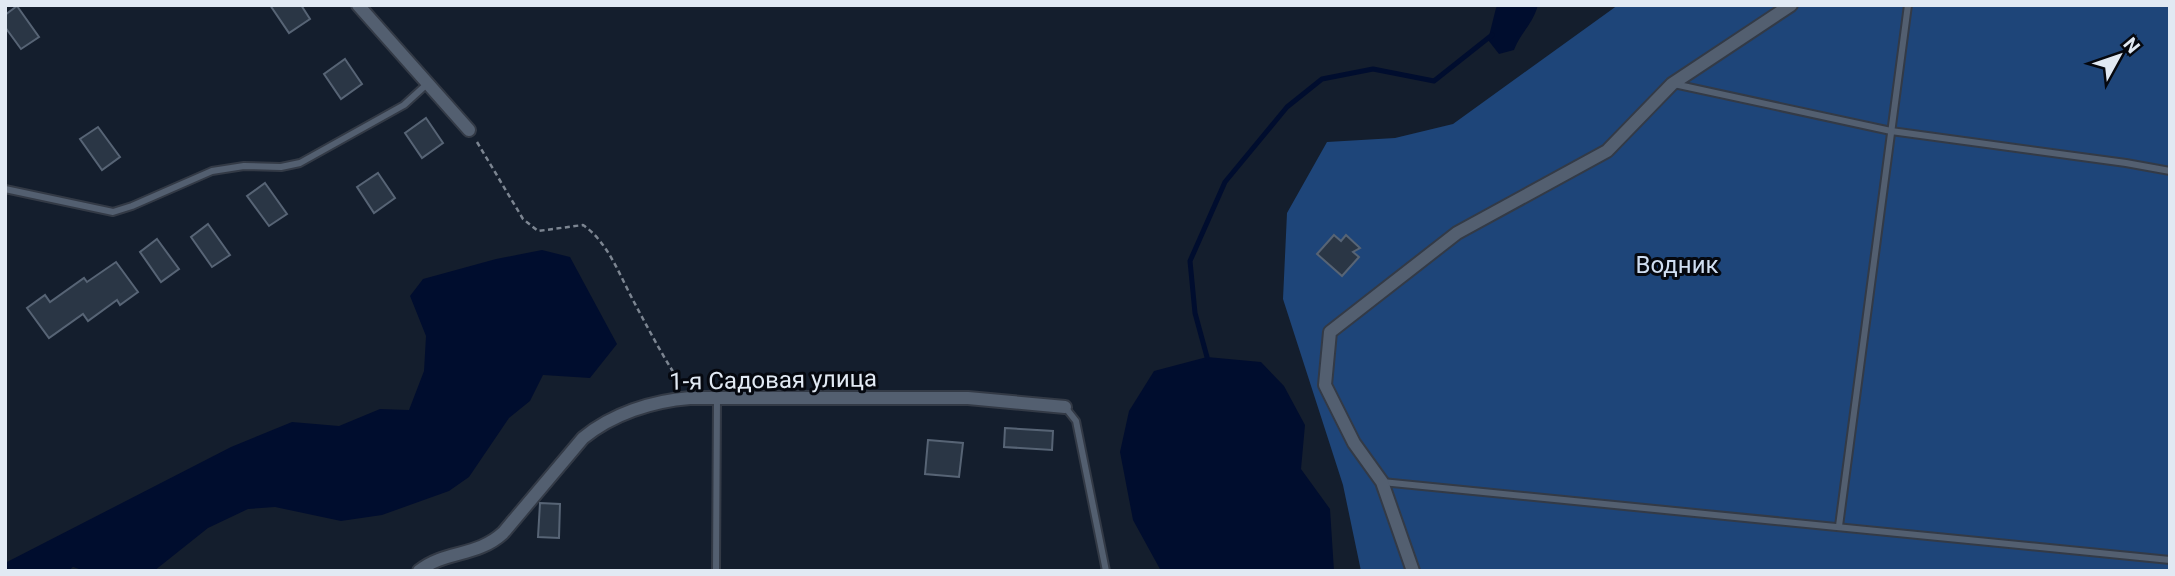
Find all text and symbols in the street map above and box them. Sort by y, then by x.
north arrow [2084,21,2154,91]
text: N [2119,33,2145,58]
park label: Водник [1636,251,1718,279]
street label: 1-я Садовая улица [669,364,877,396]

